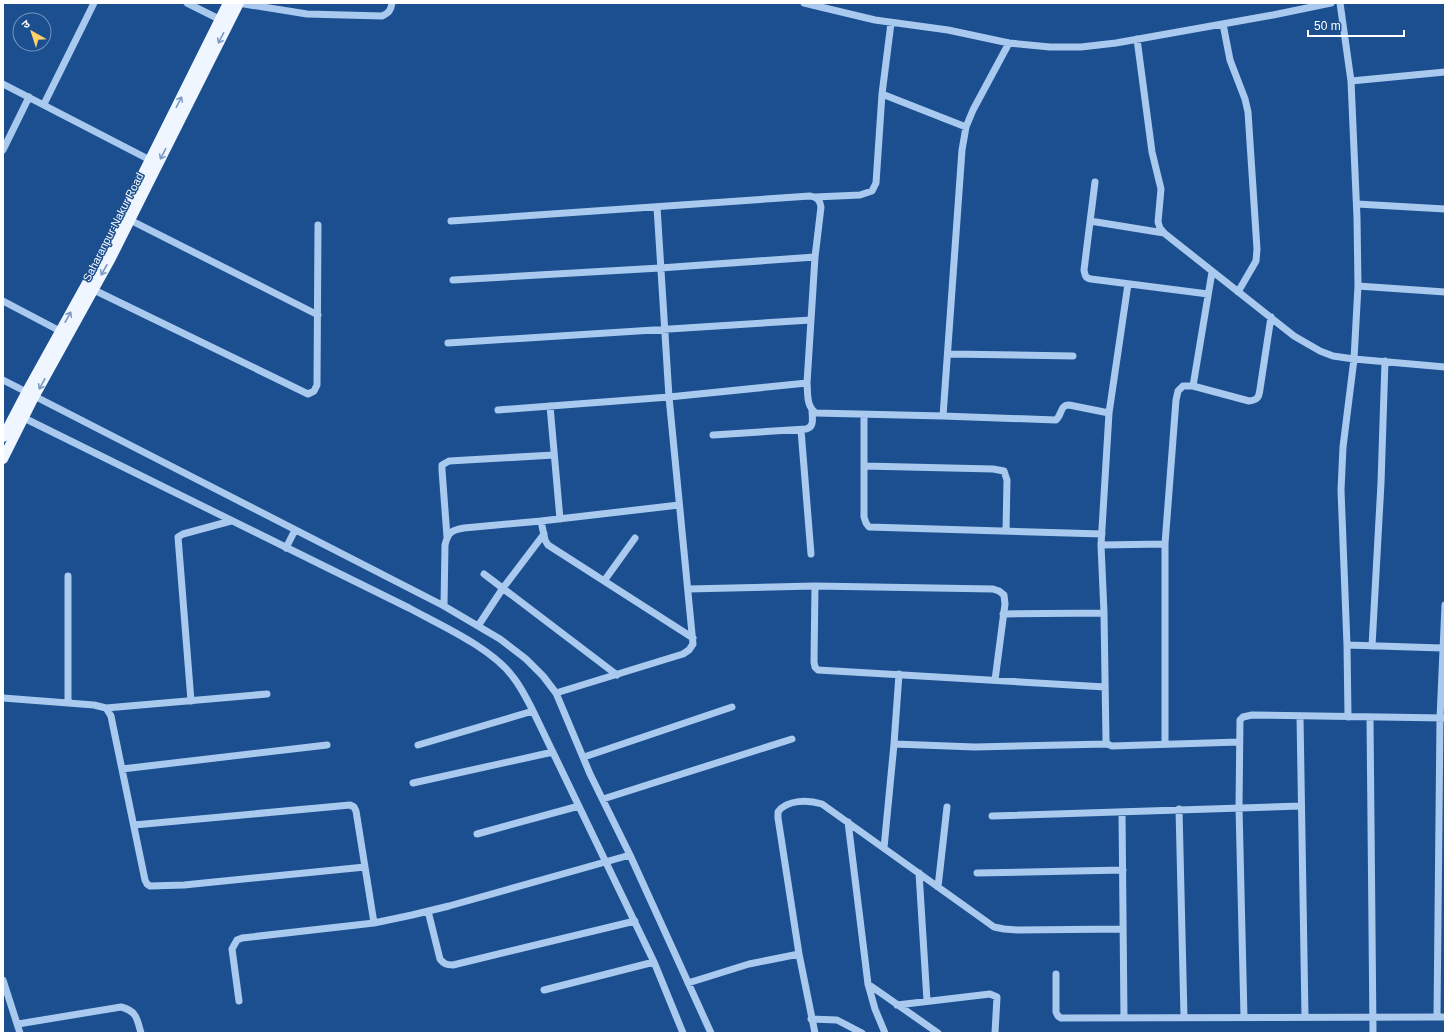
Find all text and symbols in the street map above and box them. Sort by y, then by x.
north arrow [12,12,52,52]
scale bar [1308,12,1404,38]
text: उ [19,17,32,31]
text: 50 m [1314,19,1341,33]
one-way arrow [217,32,225,44]
one-way arrow [176,96,183,108]
one-way arrow [159,148,166,160]
street label: Saharanpur-Nakur Road [80,171,146,283]
one-way arrow [100,264,108,276]
one-way arrow [64,311,72,323]
one-way arrow [37,378,45,390]

